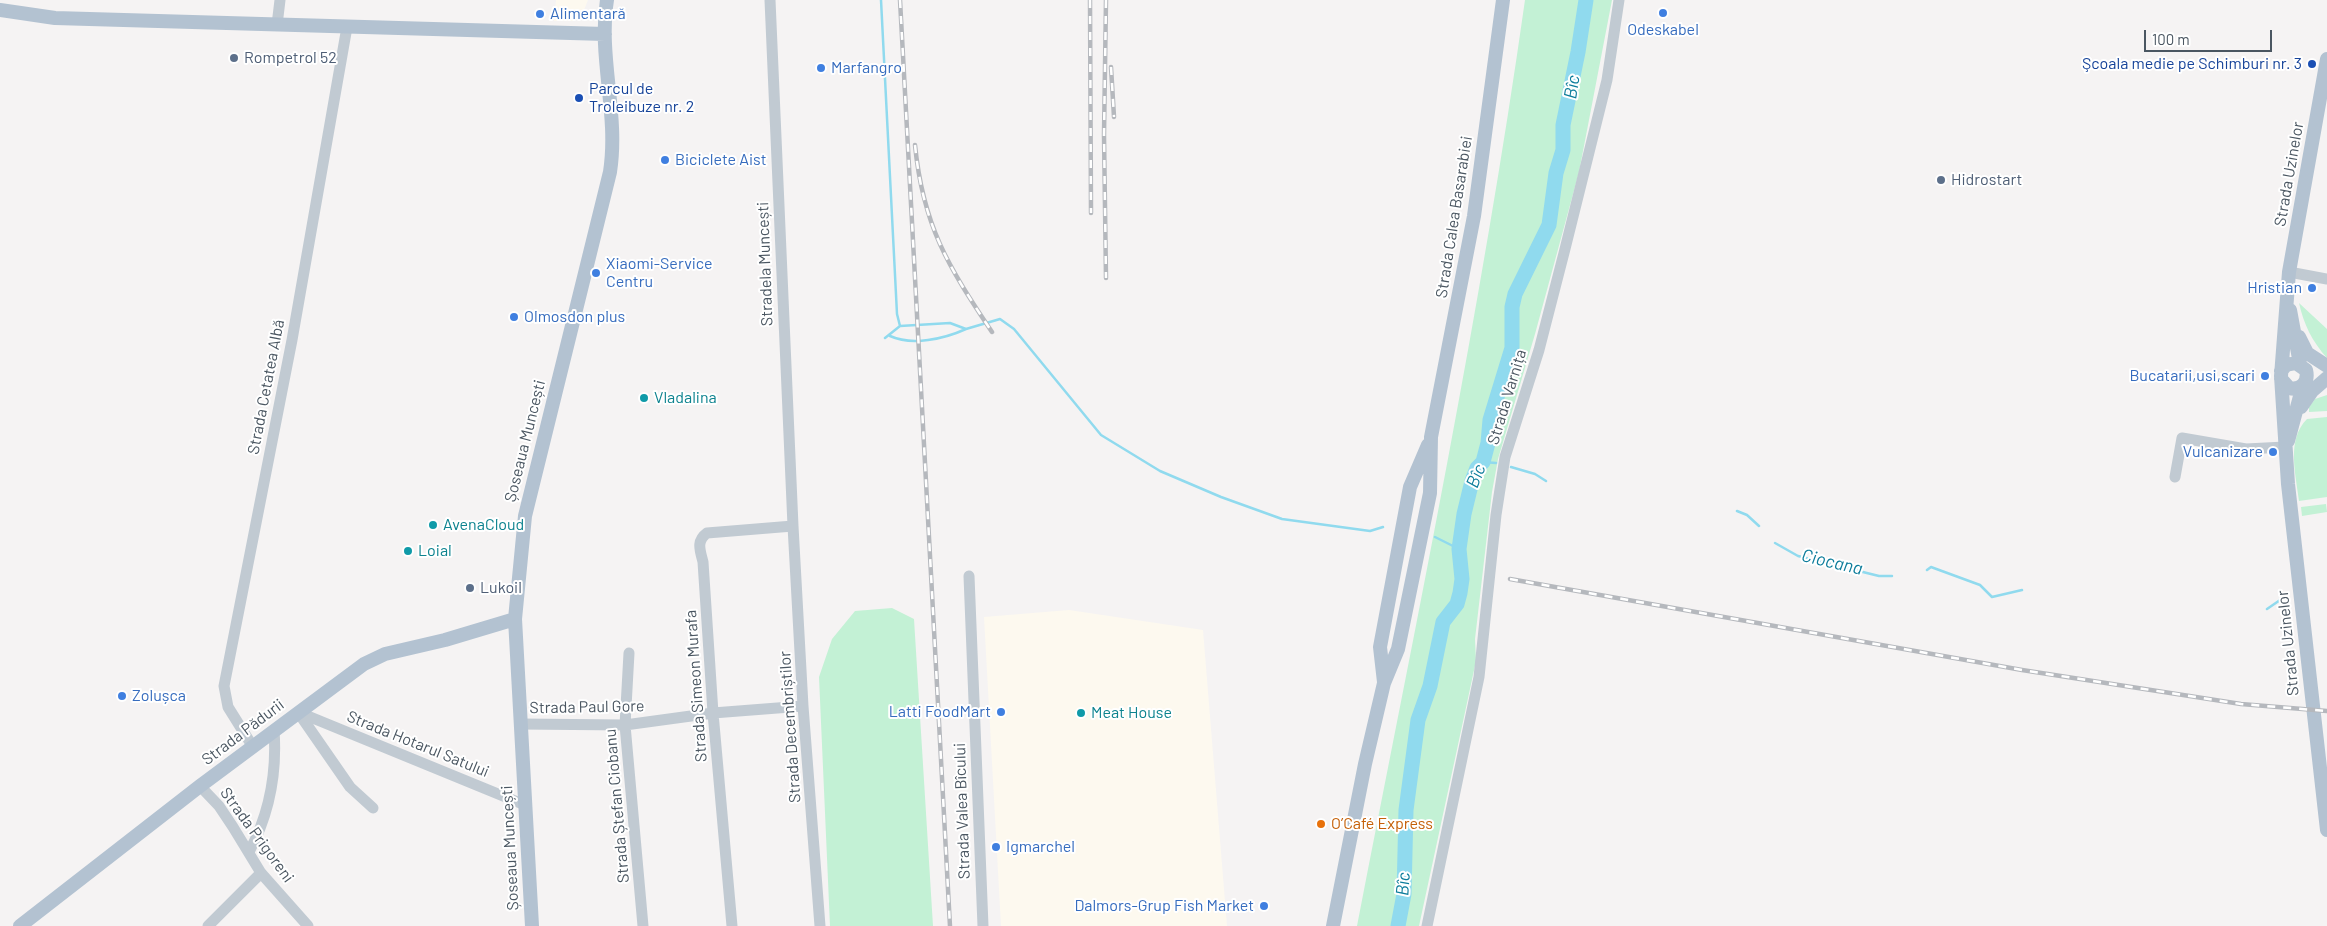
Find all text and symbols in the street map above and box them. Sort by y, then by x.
place label: Alimentară [550,4,626,24]
marker: Odeskabel [1657,7,1669,19]
marker: Alimentară [534,8,546,20]
place label: Odeskabel [1627,20,1699,40]
scale bar [2147,20,2274,52]
text: 100 m [2152,30,2190,48]
place label: Rompetrol 52 [244,48,337,68]
marker: Rompetrol 52 [228,52,240,64]
place label: Şcoala medie pe Schimburi nr. 3 [2082,54,2302,74]
place label: Marfangro [831,58,902,78]
marker: Şcoala medie pe Schimburi nr. 3 [2306,58,2318,70]
marker: Marfangro [815,62,827,74]
water label: Bîc [1559,74,1585,100]
place label: Parcul de Troleibuze nr. 2 [589,79,694,117]
marker: Parcul de Troleibuze nr. 2 [573,92,585,104]
street label: Strada Uzinelor [2270,120,2308,228]
street label: Strada Calea Basarabiei [1432,135,1476,299]
place label: Biciclete Aist [675,150,767,170]
marker: Biciclete Aist [659,154,671,166]
place label: Hidrostart [1951,170,2022,190]
marker: Hidrostart [1935,174,1947,186]
street label: Stradela Muncești [753,202,777,326]
place label: Xiaomi-Service Centru [606,254,713,292]
marker: Xiaomi-Service Centru [590,267,602,279]
place label: Hristian [2247,278,2302,298]
marker: Hristian [2306,282,2318,294]
place label: Olmosdon plus [524,307,625,327]
marker: Olmosdon plus [508,311,520,323]
street label: Strada Cetatea Albă [244,318,288,456]
street label: Strada Varnița [1483,347,1531,447]
place label: Bucatarii,usi,scari [2130,366,2255,386]
marker: Bucatarii,usi,scari [2259,370,2271,382]
street label: Șoseaua Muncești [501,378,549,504]
place label: Vladalina [654,388,717,408]
marker: Vladalina [638,392,650,404]
place label: Vulcanizare [2183,442,2263,462]
marker: Vulcanizare [2267,446,2279,458]
water label: Bîc [1462,461,1490,491]
place label: AvenaCloud [443,515,524,535]
marker: AvenaCloud [427,519,439,531]
place label: Loial [418,541,452,561]
water label: Ciocana [1799,544,1865,580]
marker: Loial [402,545,414,557]
place label: Lukoil [480,578,522,598]
marker: Lukoil [464,582,476,594]
street label: Strada Uzinelor [2273,589,2303,697]
street label: Strada Simeon Murafa [681,609,711,763]
street label: Strada Decembriștilor [775,650,805,804]
place label: Zolușca [132,686,186,706]
marker: Zolușca [116,690,128,702]
street label: Strada Pădurii [198,695,288,769]
street label: Strada Paul Gore [529,696,645,718]
place label: Latti FoodMart [889,702,991,722]
place label: Meat House [1091,703,1172,723]
marker: Latti FoodMart [995,706,1007,718]
street label: Strada Hotarul Satului [344,707,492,781]
marker: Meat House [1075,707,1087,719]
street label: Strada Ștefan Ciobanu [601,728,633,884]
street label: Strada Valea Bîcului [950,743,974,879]
street label: Strada Prigoreni [216,784,298,886]
street label: Șoseaua Muncești [497,785,523,911]
place label: O’Café Express [1331,814,1433,834]
marker: O’Café Express [1315,818,1327,830]
place label: Igmarchel [1006,837,1075,857]
marker: Igmarchel [990,841,1002,853]
water label: Bîc [1391,871,1415,897]
place label: Dalmors-Grup Fish Market [1074,896,1254,916]
marker: Dalmors-Grup Fish Market [1258,900,1270,912]

